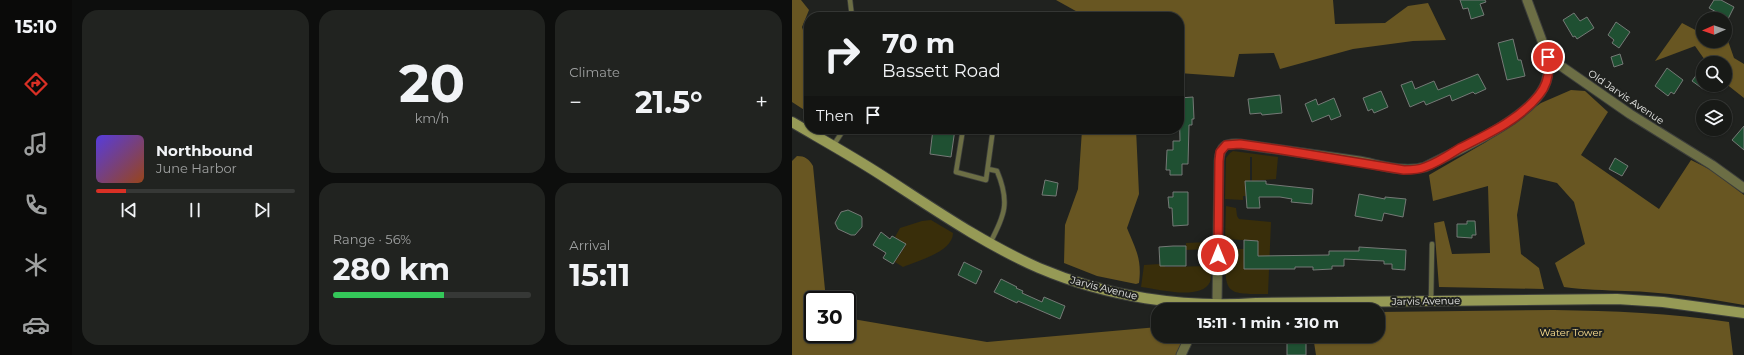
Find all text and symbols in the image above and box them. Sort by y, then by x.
north arrow [1696,12,1732,48]
map controls [1696,12,1732,136]
text: 15:10 [15,16,57,38]
text: 70 m [882,26,955,60]
icon: right [816,28,868,80]
pin [1531,40,1565,74]
icon: arrive [1537,46,1559,68]
text: 20 [399,52,465,115]
button: search [1696,56,1732,92]
text: Bassett Road [882,60,1001,82]
text: Climate [569,64,620,80]
street label: Old Jarvis Avenue [1586,67,1666,127]
icon: directions [22,70,50,98]
text: 21.5° [635,84,702,121]
text: − [569,89,582,116]
text: + [755,89,768,116]
button: layers [1696,100,1732,136]
icon: arrive [862,104,884,126]
text: Then [816,106,854,125]
text: km/h [415,110,449,126]
icon: music [22,130,50,158]
text: Northbound [156,141,253,160]
text: June Harbor [156,160,237,176]
icon: phone [22,191,50,219]
icon: previous [118,199,140,221]
icon: pause [184,199,206,221]
icon: next [251,199,273,221]
text: Range · 56% [333,231,411,247]
position arrow [1197,234,1239,276]
text: Arrival [569,237,610,253]
icon: climate [22,251,50,279]
text: 280 km [333,251,450,288]
text: 15:11 [569,257,630,294]
street label: Jarvis Avenue [1068,273,1139,303]
speed limit sign: 30 [804,291,856,343]
street label: Jarvis Avenue [1391,294,1460,308]
icon: car [22,311,50,339]
text: 15:11 · 1 min · 310 m [1197,313,1339,332]
park label: Water Tower [1539,326,1603,339]

